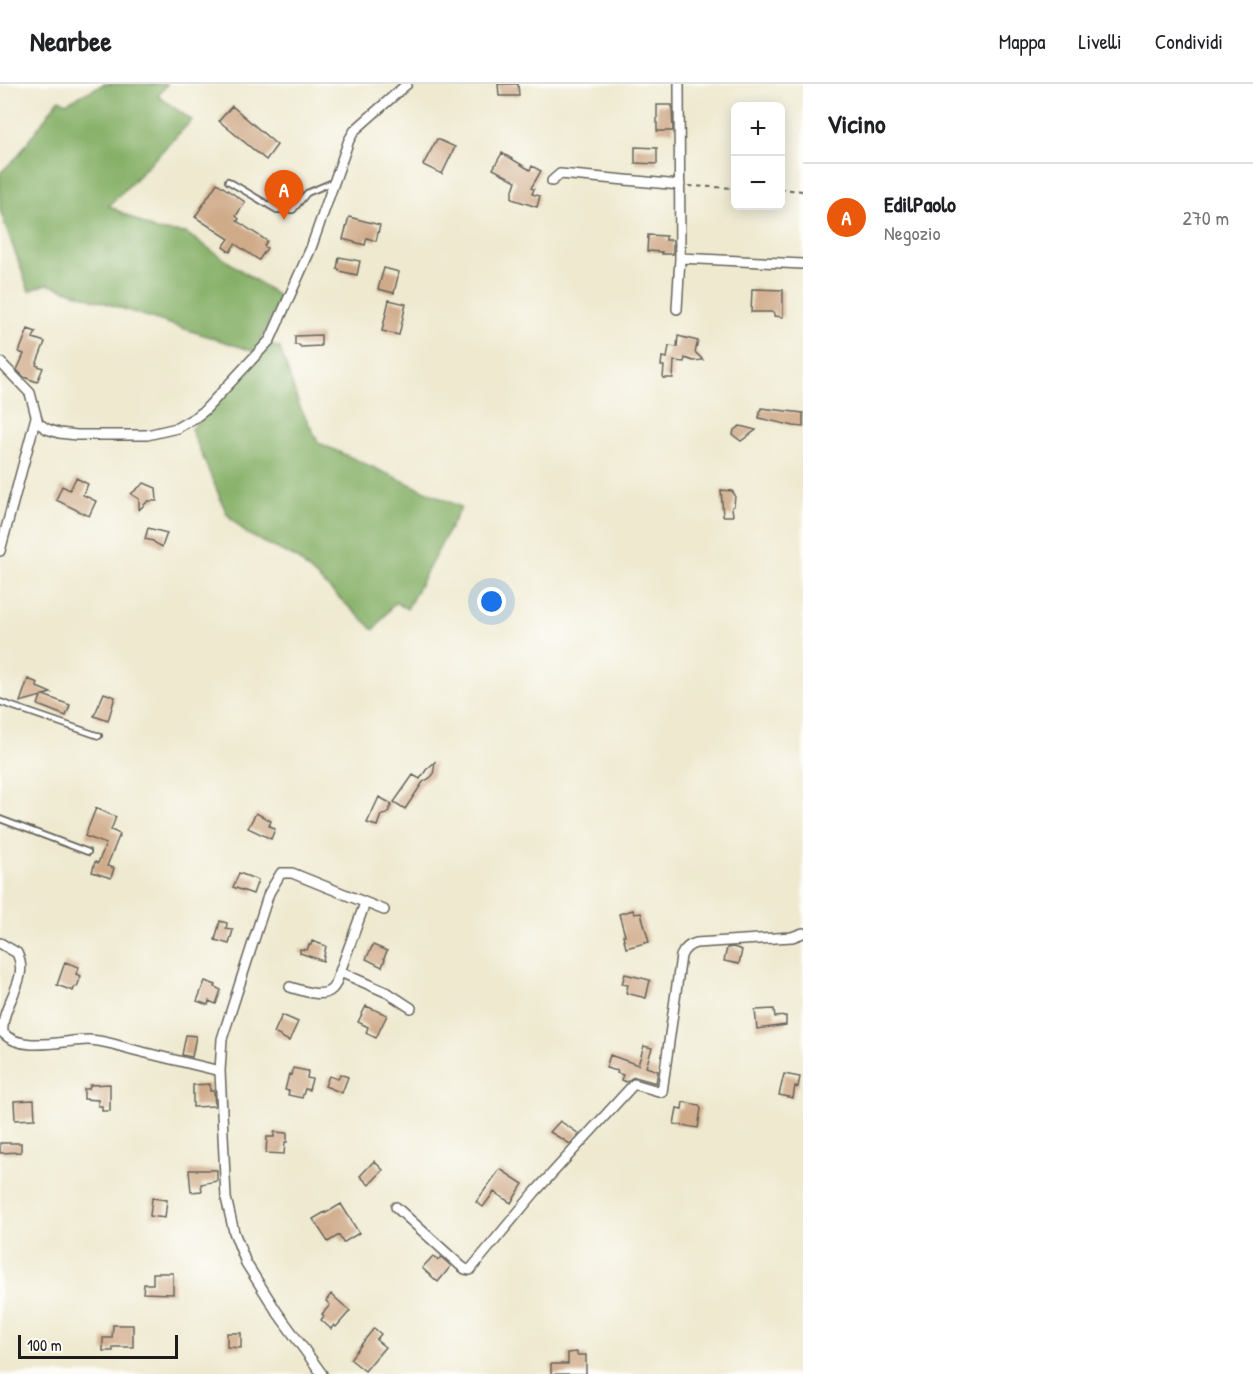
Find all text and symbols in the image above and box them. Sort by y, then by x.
text: Nearbee [30,22,112,60]
text: Mappa [999,27,1046,56]
text: Livelli [1079,27,1122,56]
text: Condividi [1155,27,1223,56]
map controls [731,102,785,210]
button: + [731,102,785,156]
text: Vicino [827,106,886,141]
button: − [731,156,785,210]
pin: A [264,170,304,220]
text: EdilPaolo [884,189,956,219]
text: A [842,204,851,231]
text: 270 m [1183,204,1229,231]
text: Negozio [884,219,941,246]
your location [477,587,506,616]
scale bar [18,1332,178,1360]
text: 100 m [27,1334,62,1356]

